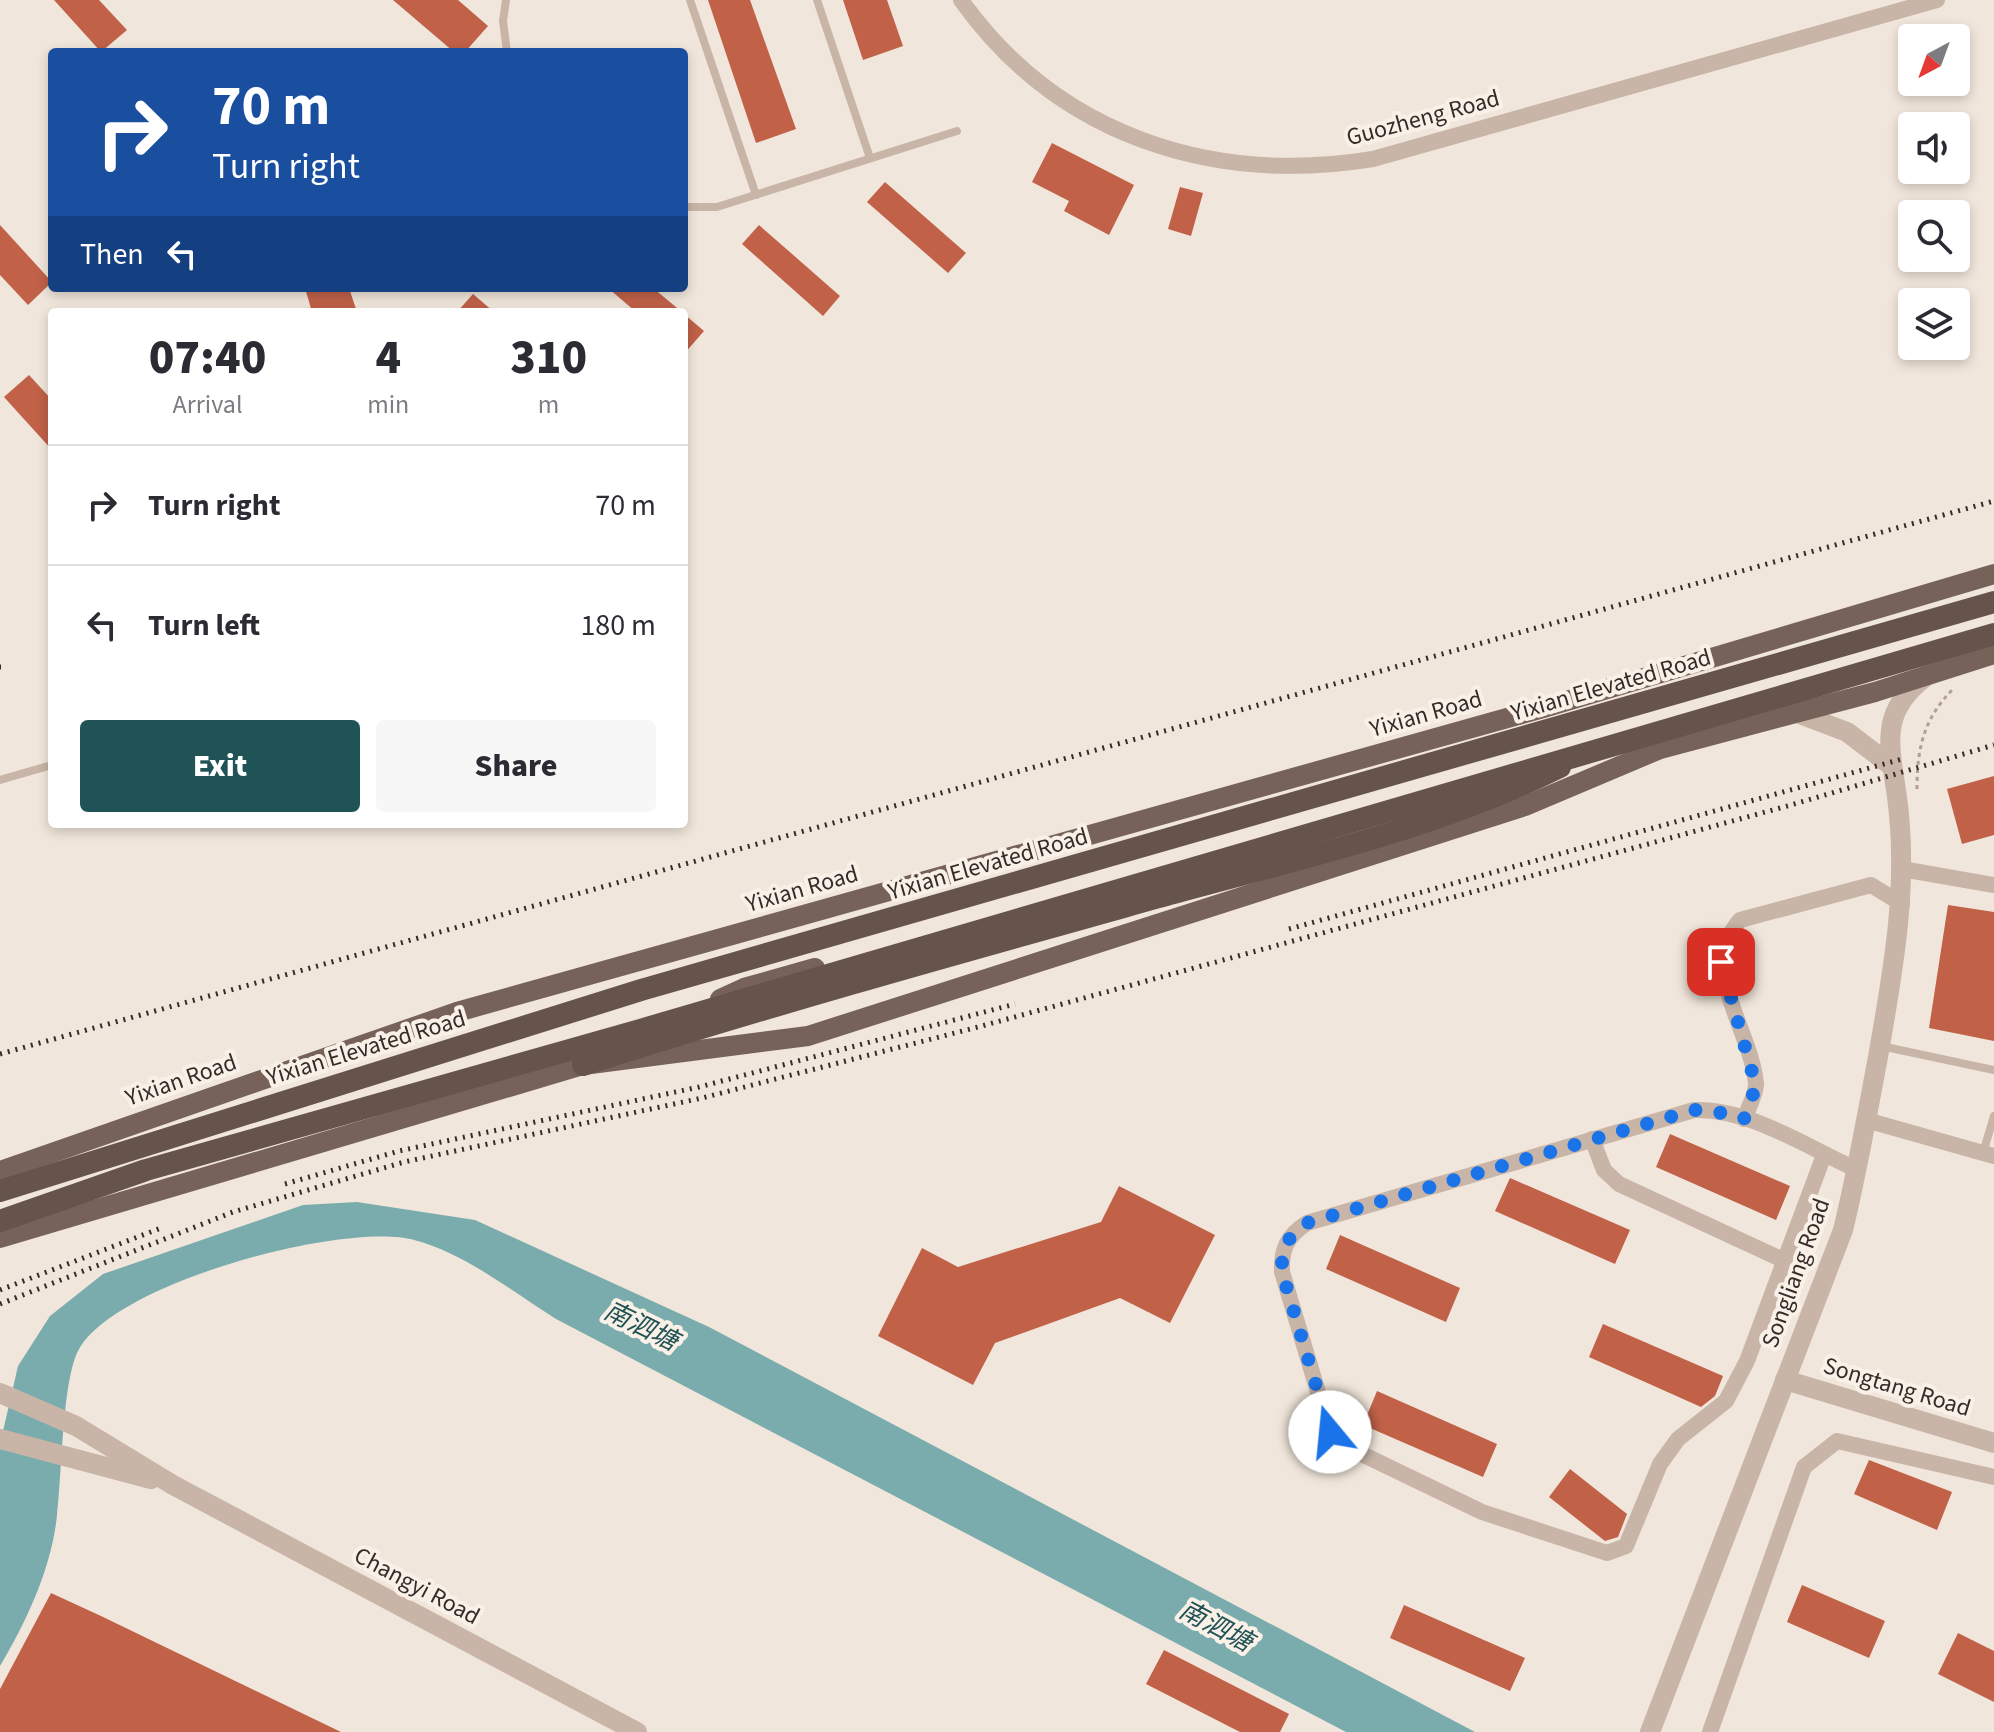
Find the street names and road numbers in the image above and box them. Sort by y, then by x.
street label: Guozheng Road [1342,81,1504,155]
street label: Yixian Elevated Road [1506,640,1715,731]
street label: Yixian Road [1365,681,1486,747]
street label: Yixian Elevated Road [883,819,1092,910]
street label: Yixian Road [741,856,862,922]
street label: Yixian Elevated Road [261,1001,470,1095]
street label: Yixian Road [120,1045,241,1116]
street label: Songliang Road [1753,1193,1839,1353]
street label: Songtang Road [1819,1348,1975,1426]
street label: Changyi Road [348,1538,486,1634]

